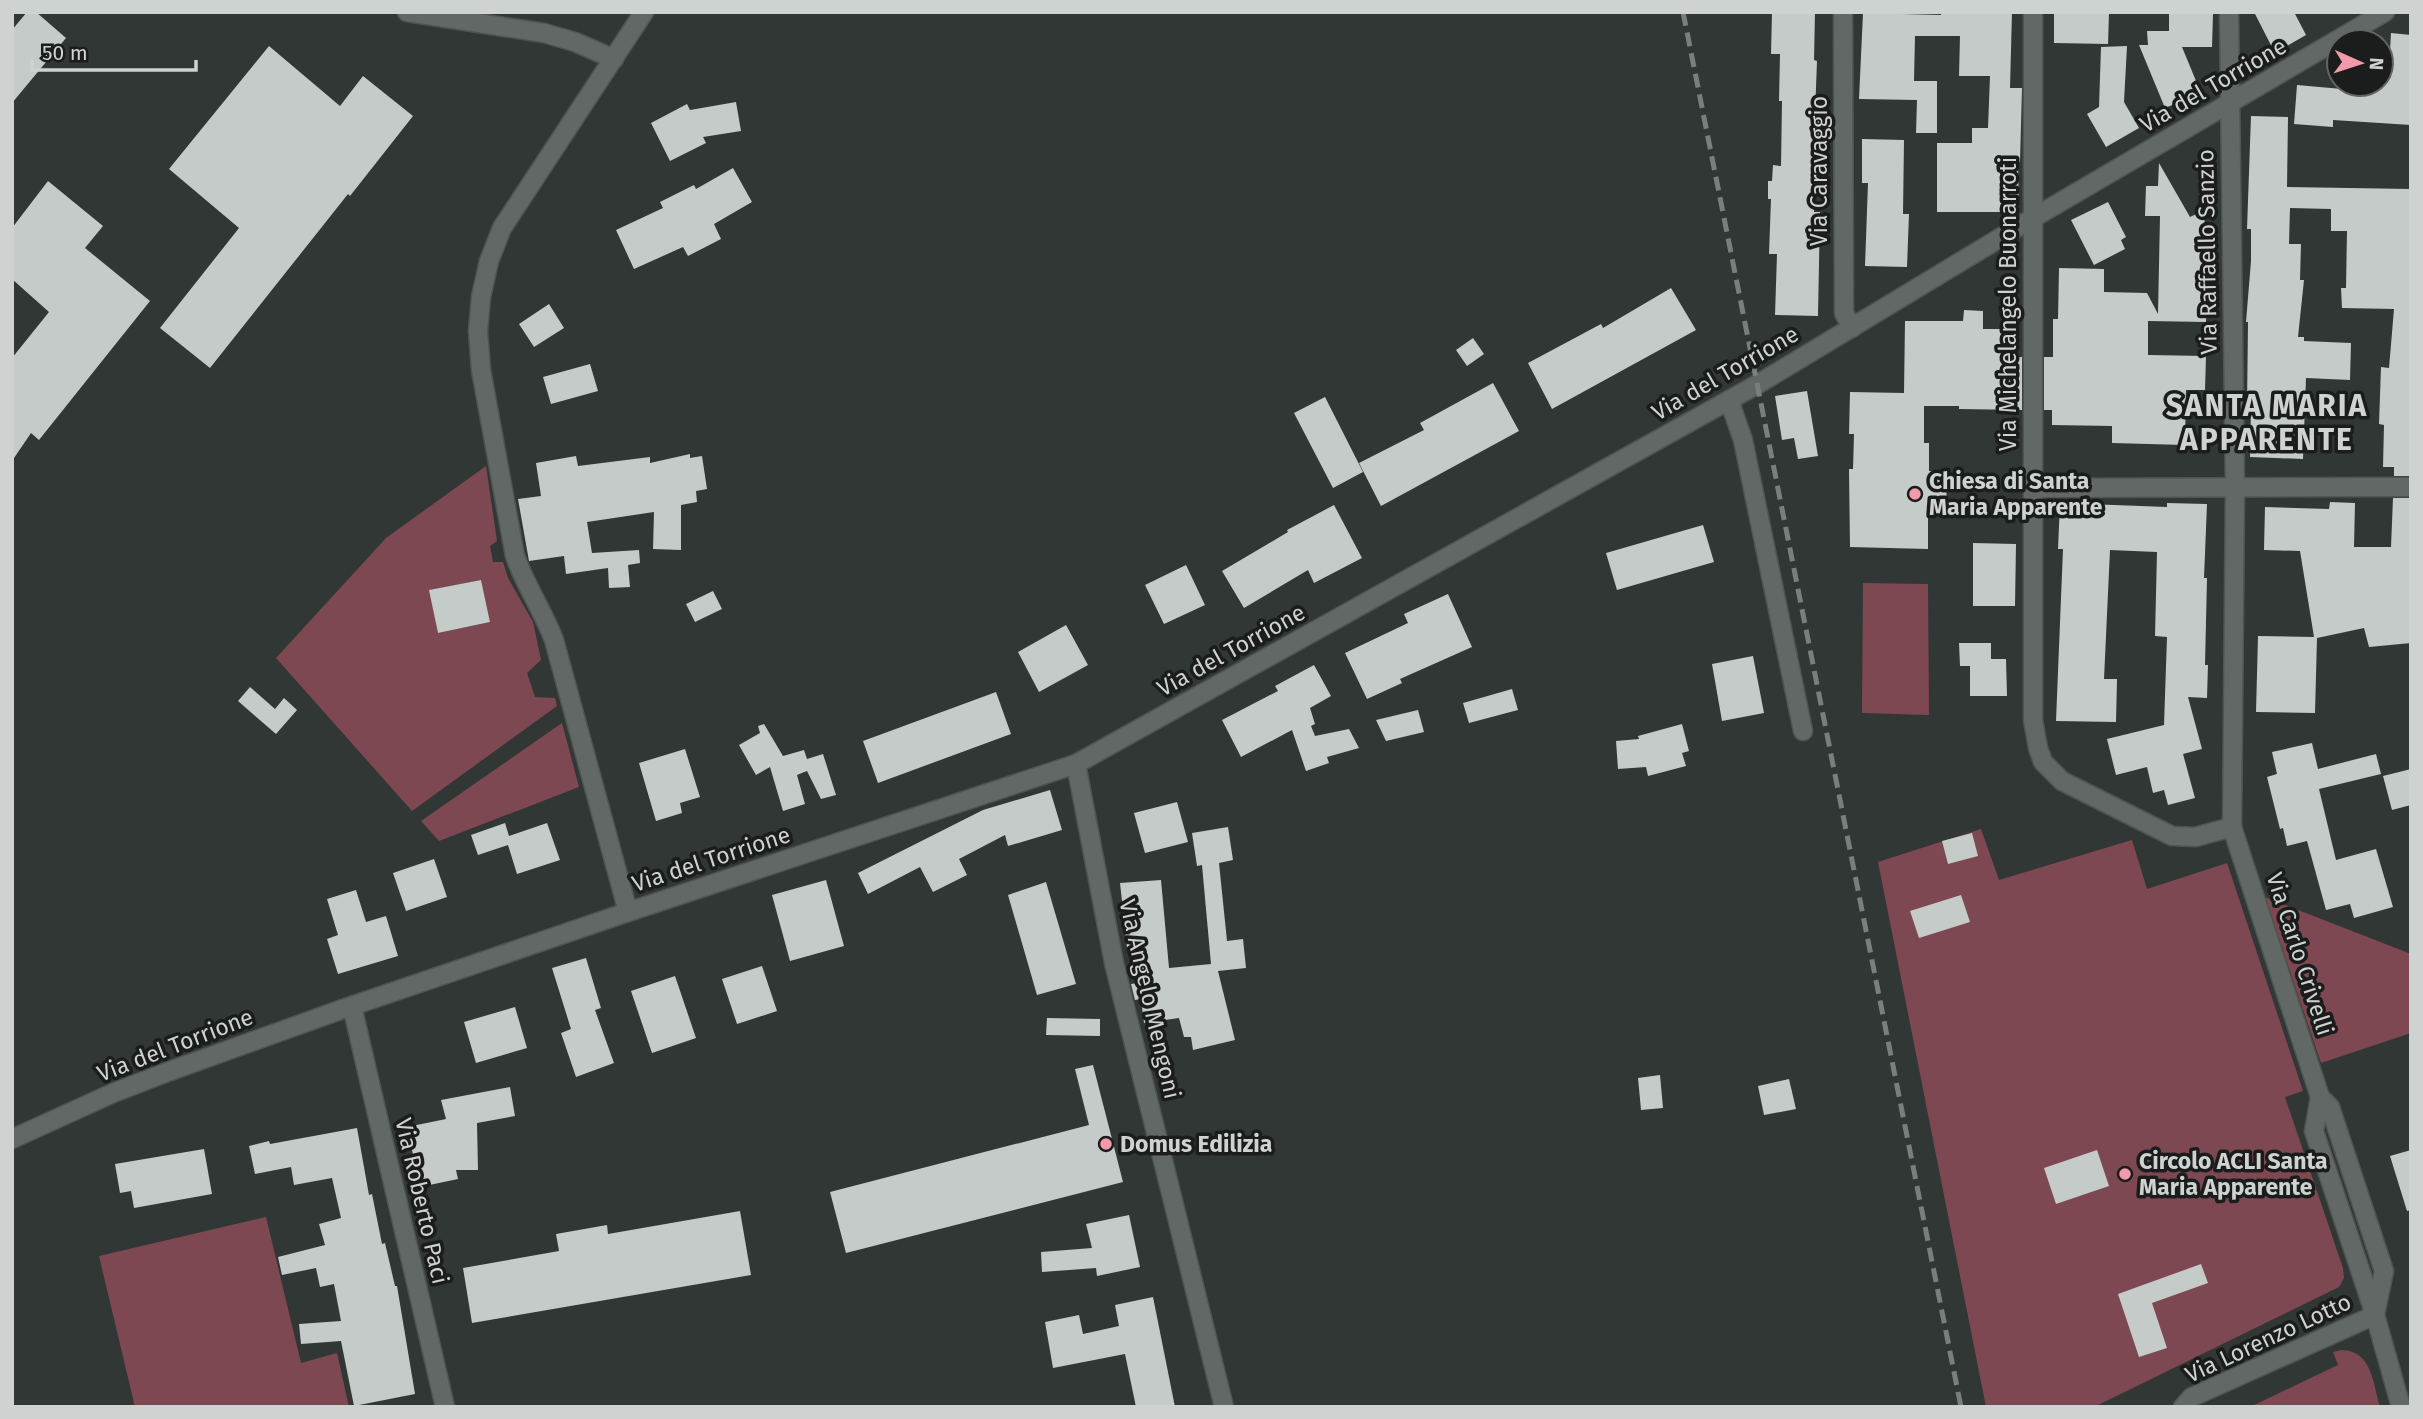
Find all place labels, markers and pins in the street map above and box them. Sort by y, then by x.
place label: Chiesa di Santa Maria Apparente [1929,467,2103,521]
marker: Chiesa di Santa Maria Apparente [1907,486,1923,502]
place label: Domus Edilizia [1120,1130,1272,1158]
marker: Domus Edilizia [1098,1136,1114,1152]
place label: Circolo ACLI Santa Maria Apparente [2139,1147,2328,1201]
marker: Circolo ACLI Santa Maria Apparente [2117,1166,2133,1182]

